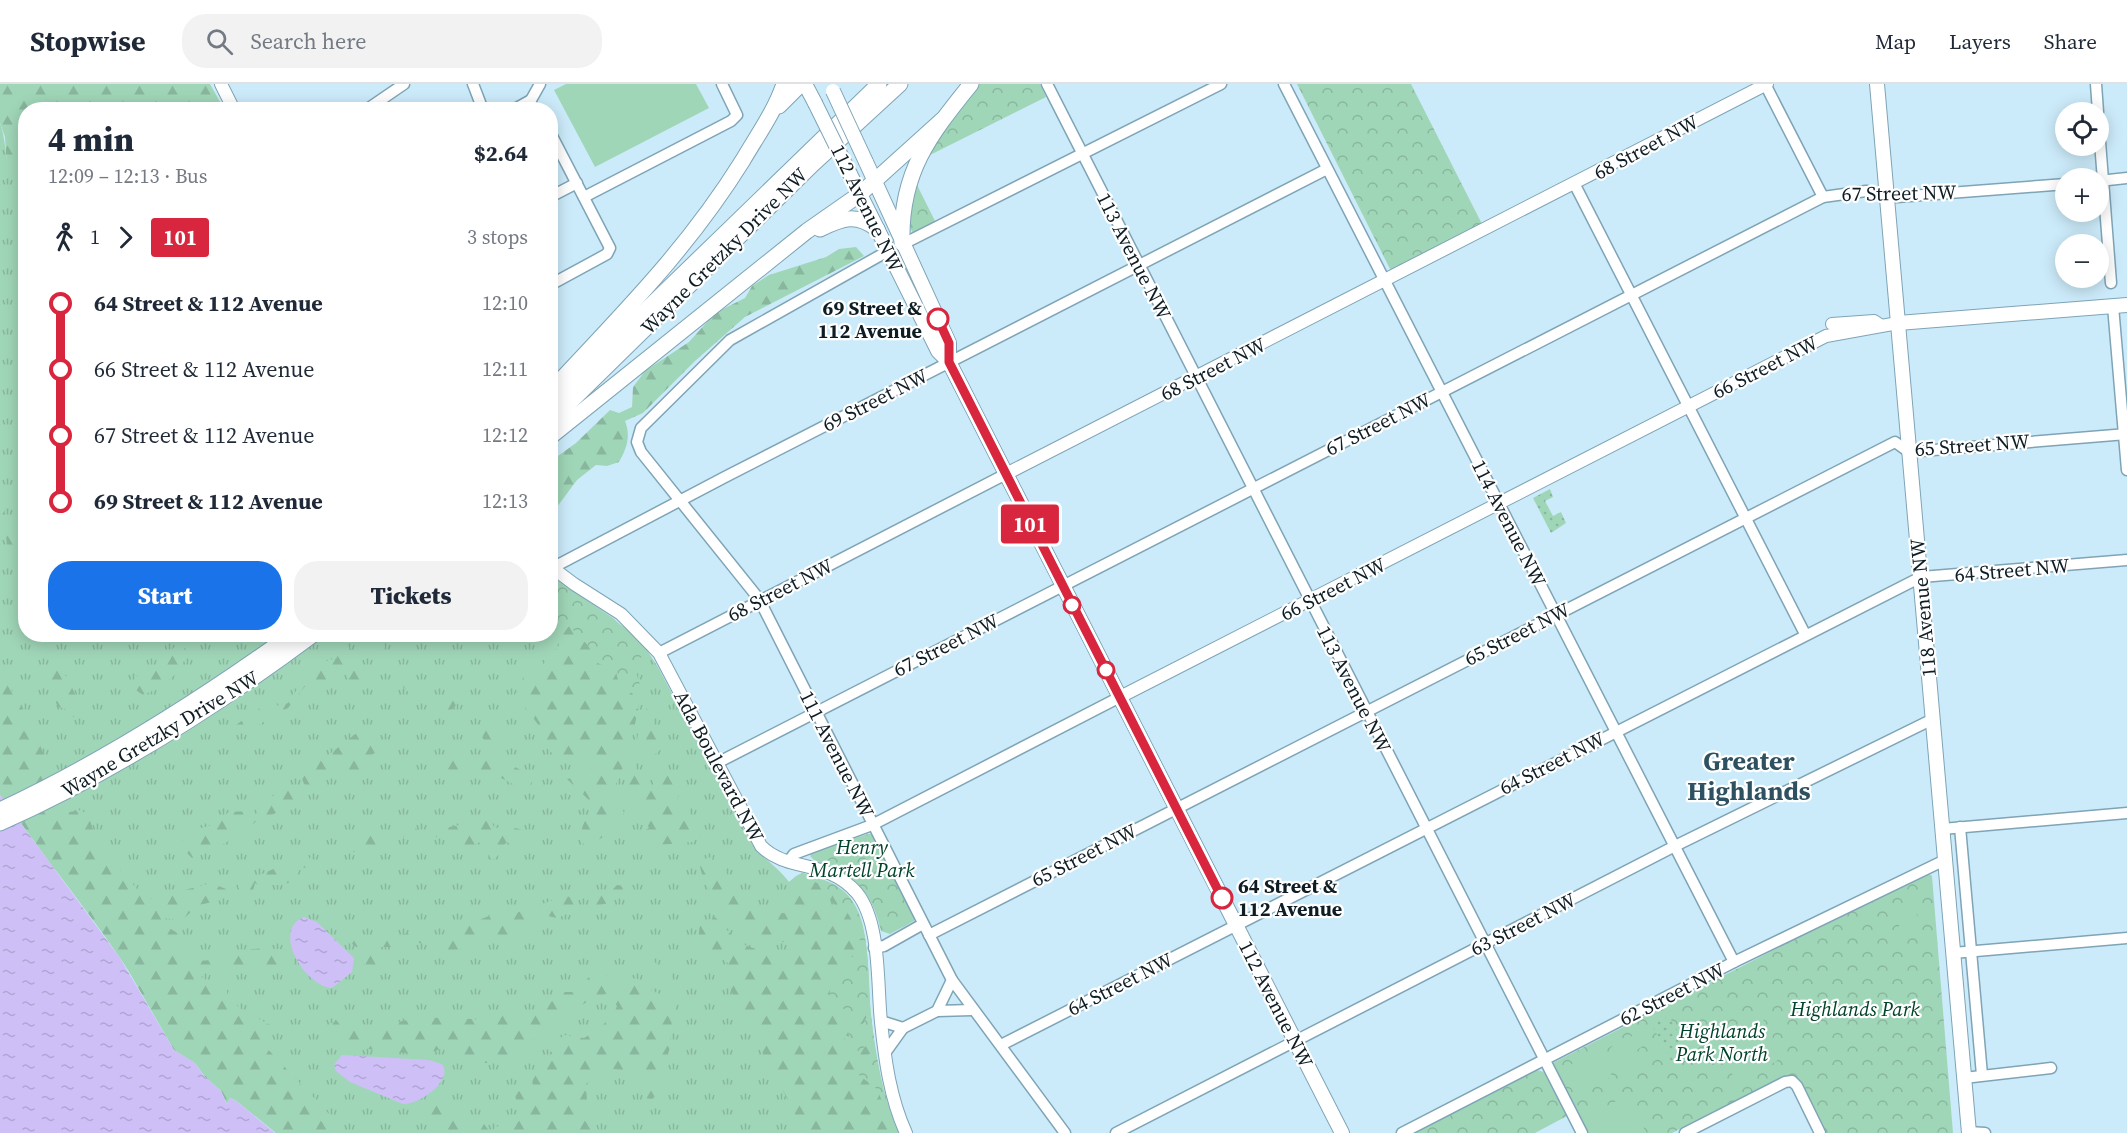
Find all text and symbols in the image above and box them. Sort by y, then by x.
search box [182,14,602,68]
text: Stopwise [30,22,146,60]
icon: search [203,25,236,58]
text: Search here [251,26,367,56]
text: Map [1875,27,1916,56]
text: Layers [1949,27,2011,56]
text: Share [2044,27,2097,56]
map controls [2055,102,2109,288]
button: locate [2055,102,2109,156]
street label: 68 Street NW [1589,107,1704,186]
text: 4 min [48,117,134,162]
text: $2.64 [474,138,528,168]
street label: 112 Avenue NW [824,139,910,277]
street label: Wayne Gretzky Drive NW [634,161,814,341]
text: 12:09 – 12:13 · Bus [48,162,207,190]
button: + [2055,168,2109,222]
street label: 67 Street NW [1841,178,1957,208]
street label: 113 Avenue NW [1090,188,1178,325]
icon: walk [48,221,81,254]
icon: forward [109,221,142,254]
text: 1 [90,223,100,251]
text: 101 [163,223,197,252]
text: 3 stops [467,223,528,251]
button: − [2055,234,2109,288]
text: 64 Street & 112 Avenue [94,288,323,318]
text: 12:10 [482,289,528,317]
place label: 69 Street & 112 Avenue [818,294,922,345]
marker: 69 Street & 112 Avenue [927,308,949,330]
street label: 66 Street NW [1707,328,1823,406]
street label: 68 Street NW [1155,330,1271,408]
text: 66 Street & 112 Avenue [94,354,314,384]
text: 12:11 [482,355,528,383]
street label: 69 Street NW [817,361,933,439]
street label: 67 Street NW [1320,385,1436,463]
text: 67 Street & 112 Avenue [94,420,314,450]
text: 12:12 [482,421,528,449]
street label: 65 Street NW [1914,427,2031,463]
street label: 114 Avenue NW [1465,455,1553,592]
text: 69 Street & 112 Avenue [94,486,323,516]
text: 12:13 [482,487,528,515]
line badge: 101 [996,504,1064,544]
text: 101 [1013,510,1047,539]
street label: 118 Avenue NW [1903,537,1943,678]
street label: 66 Street NW [1275,550,1391,628]
street label: 68 Street NW [722,551,838,629]
street label: 64 Street NW [1954,551,2071,589]
button: Start [48,561,282,630]
button: Tickets [294,561,528,630]
street label: 65 Street NW [1459,595,1575,673]
unlabelled marker [1063,596,1081,614]
street label: 67 Street NW [888,606,1004,684]
street label: 113 Avenue NW [1310,621,1398,758]
unlabelled marker [1097,661,1115,679]
street label: Wayne Gretzky Drive NW [56,664,264,804]
street label: Ada Boulevard NW [667,685,771,847]
street label: 111 Avenue NW [793,686,881,823]
street label: 64 Street NW [1494,724,1610,802]
district label: Greater Highlands [1687,743,1811,809]
street label: 65 Street NW [1026,816,1142,894]
park label: Henry Martell Park [808,833,915,884]
place label: 64 Street & 112 Avenue [1238,872,1342,923]
street label: 63 Street NW [1465,885,1581,963]
marker: 64 Street & 112 Avenue [1211,887,1233,909]
street label: 112 Avenue NW [1232,936,1320,1073]
street label: 64 Street NW [1062,945,1178,1023]
street label: 62 Street NW [1614,955,1730,1033]
park label: Highlands Park [1789,995,1920,1023]
park label: Highlands Park North [1675,1017,1768,1068]

